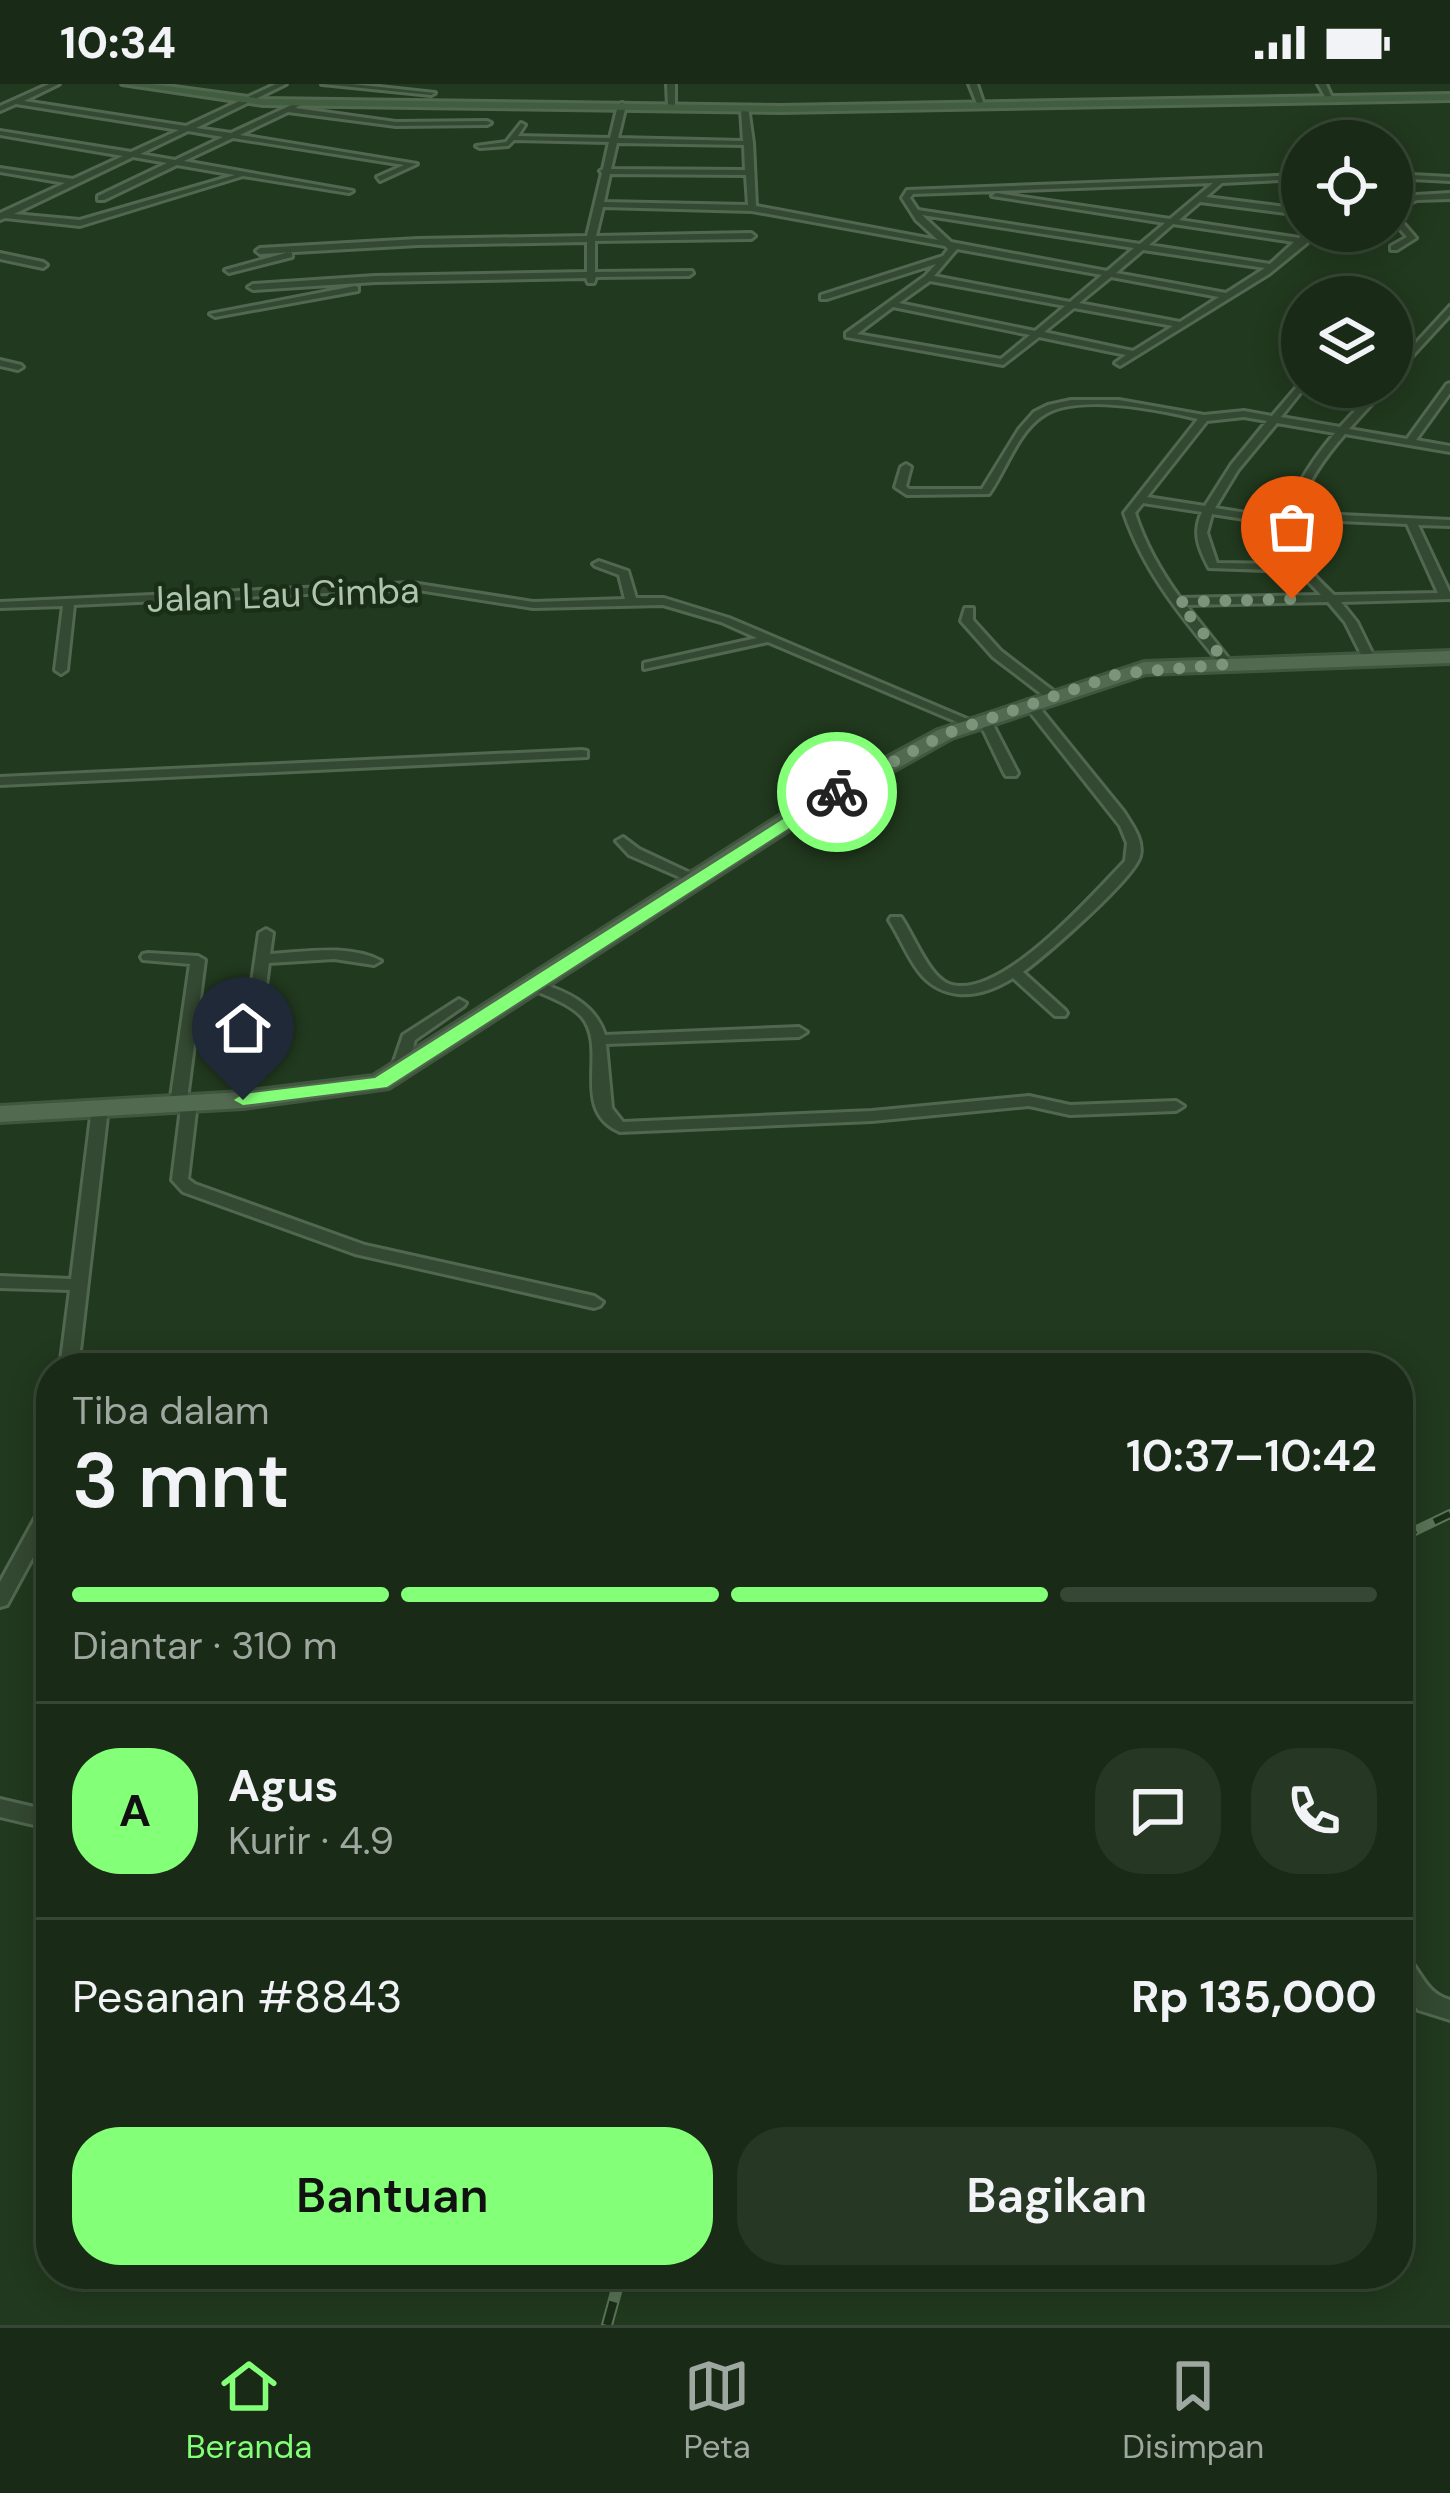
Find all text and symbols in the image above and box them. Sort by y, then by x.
text: 10:34 [60,13,176,72]
map controls [1281,120,1413,408]
button: locate [1281,120,1413,252]
button: layers [1281,276,1413,408]
pin [1241,476,1343,599]
icon: bag [1259,494,1325,560]
street label: Jalan Lau Cimba [146,566,420,623]
courier [777,732,897,852]
icon: bike [804,759,870,825]
pin [192,977,294,1100]
icon: home [210,995,276,1061]
text: Tiba dalam [72,1385,270,1436]
text: 10:37–10:42 [1126,1426,1377,1485]
text: 3 mnt [72,1430,290,1531]
text: Diantar · 310 m [72,1620,338,1671]
button: chat [1095,1748,1221,1874]
button: phone [1251,1748,1377,1874]
text: Agus [228,1756,338,1815]
text: A [119,1781,151,1840]
text: Kurir · 4.9 [228,1815,394,1866]
text: Pesanan #8843 [72,1967,402,2026]
text: Rp 135,000 [1131,1967,1377,2026]
button: Bantuan [72,2127,713,2265]
button: Bagikan [737,2127,1377,2265]
tab: Beranda [186,2353,312,2468]
tab: Peta [684,2353,751,2468]
tab: Disimpan [1122,2353,1264,2468]

